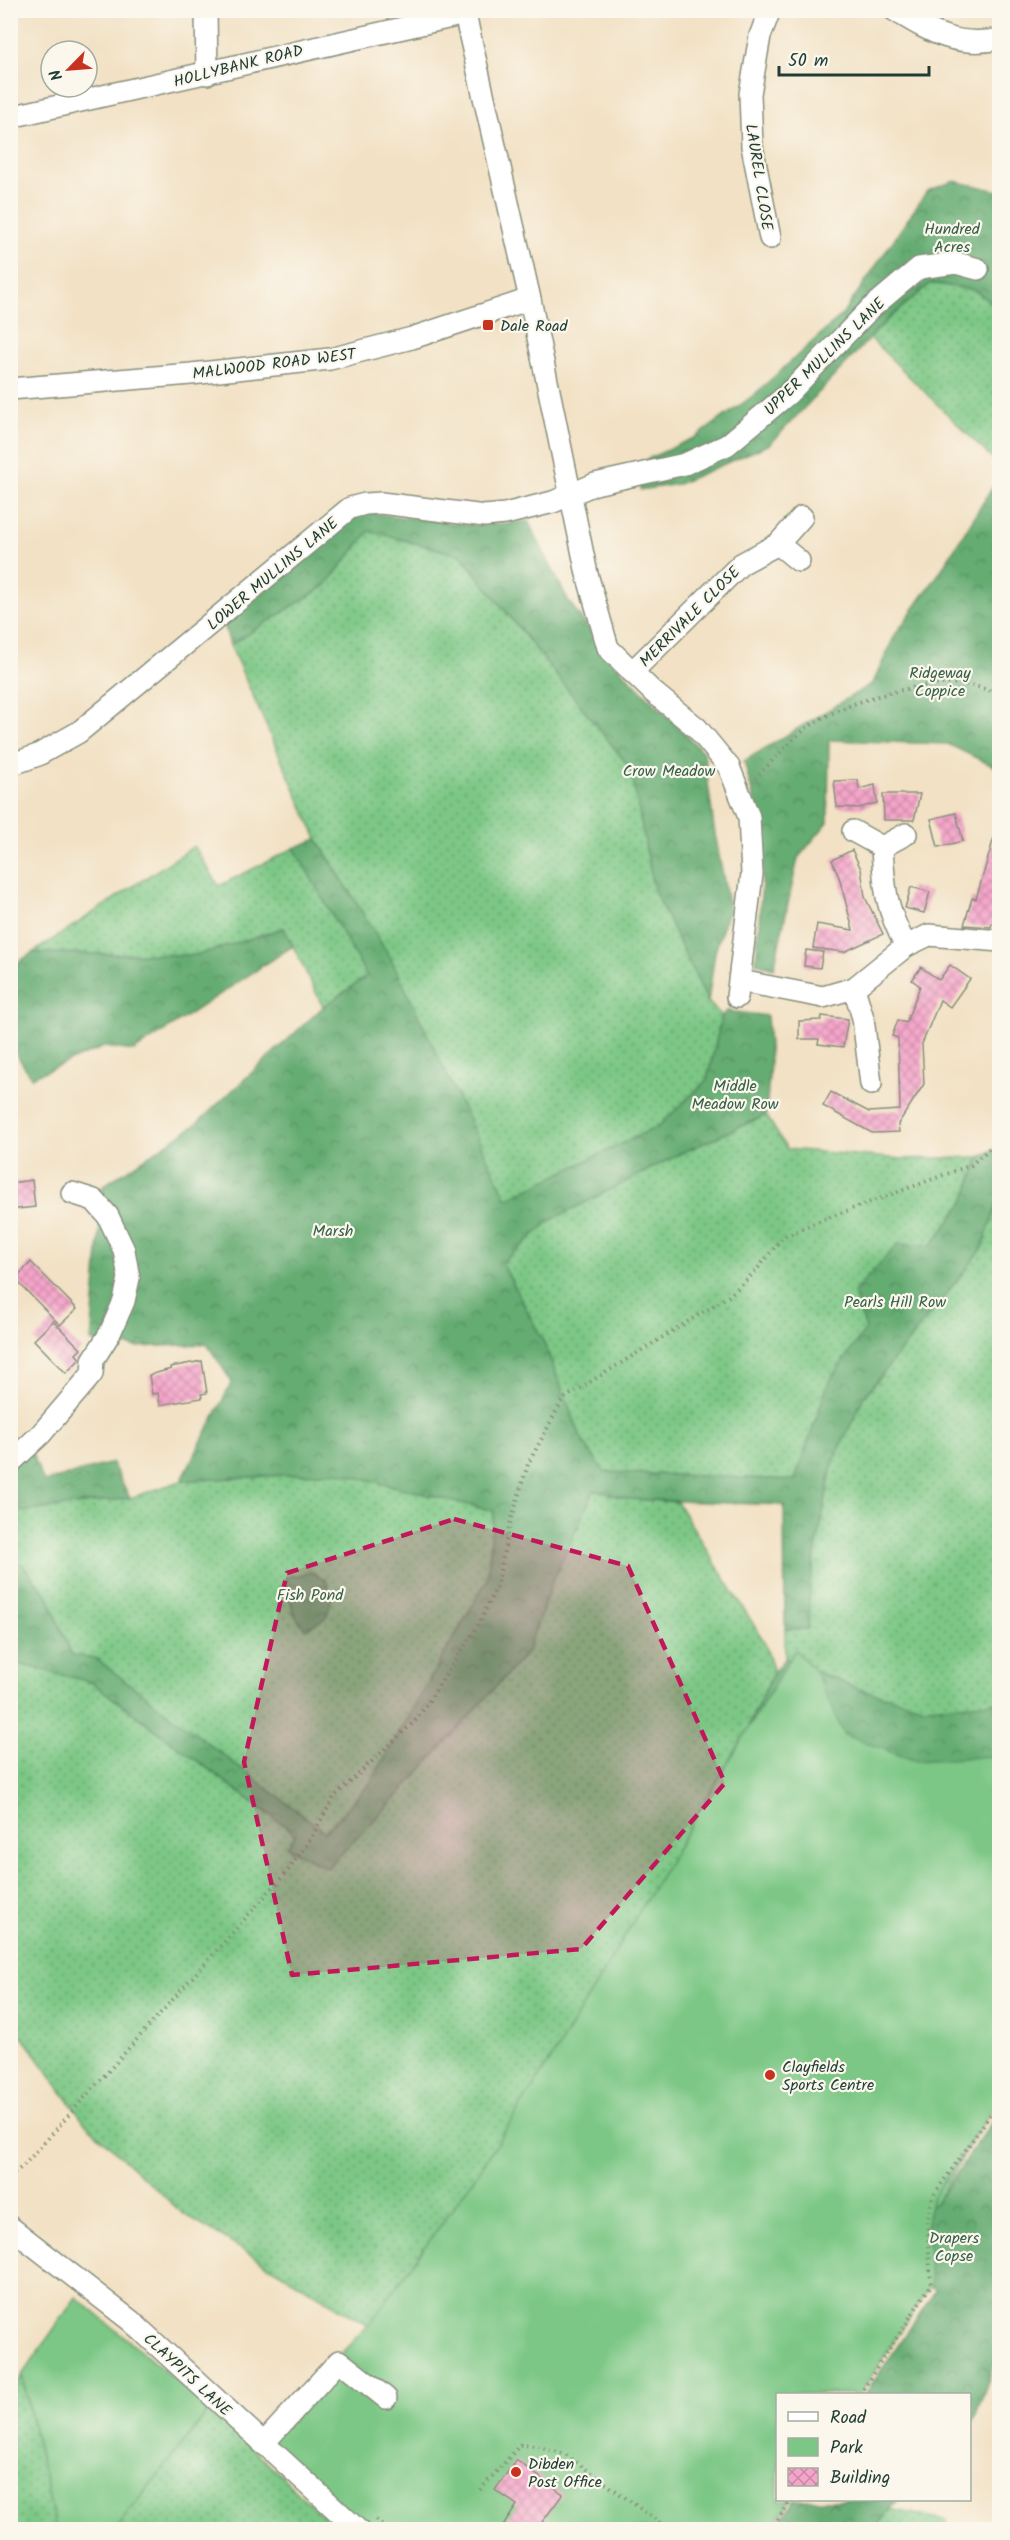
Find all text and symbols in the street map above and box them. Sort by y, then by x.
street label: HOLLYBANK ROAD [171,38,306,95]
north arrow [39,39,99,99]
scale bar [779,39,929,77]
text: 50 m [788,47,828,76]
text: N [43,65,70,85]
street label: LAUREL CLOSE [738,122,779,233]
park label: Hundred Acres [924,217,981,260]
street label: UPPER MULLINS LANE [758,292,892,422]
place label: Dale Road [500,314,568,339]
marker: Dale Road [481,318,495,332]
street label: MALWOOD ROAD WEST [191,342,359,387]
street label: LOWER MULLINS LANE [202,511,345,637]
street label: MERRIVALE CLOSE [634,560,747,673]
park label: Ridgeway Coppice [909,661,971,704]
park label: Crow Meadow [623,759,716,784]
park label: Middle Meadow Row [691,1074,779,1117]
park label: Marsh [313,1219,353,1244]
park label: Pearls Hill Row [844,1290,946,1315]
park label: Fish Pond [277,1583,344,1608]
place label: Clayfields Sports Centre [782,2055,874,2098]
marker: Clayfields Sports Centre [763,2068,777,2082]
park label: Drapers Copse [929,2226,979,2269]
street label: CLAYPITS LANE [137,2327,237,2423]
legend [776,2393,971,2501]
text: Road [830,2404,867,2433]
text: Park [830,2434,863,2463]
place label: Dibden Post Office [528,2452,602,2495]
text: Building [830,2464,890,2493]
marker: Dibden Post Office [509,2465,523,2479]

